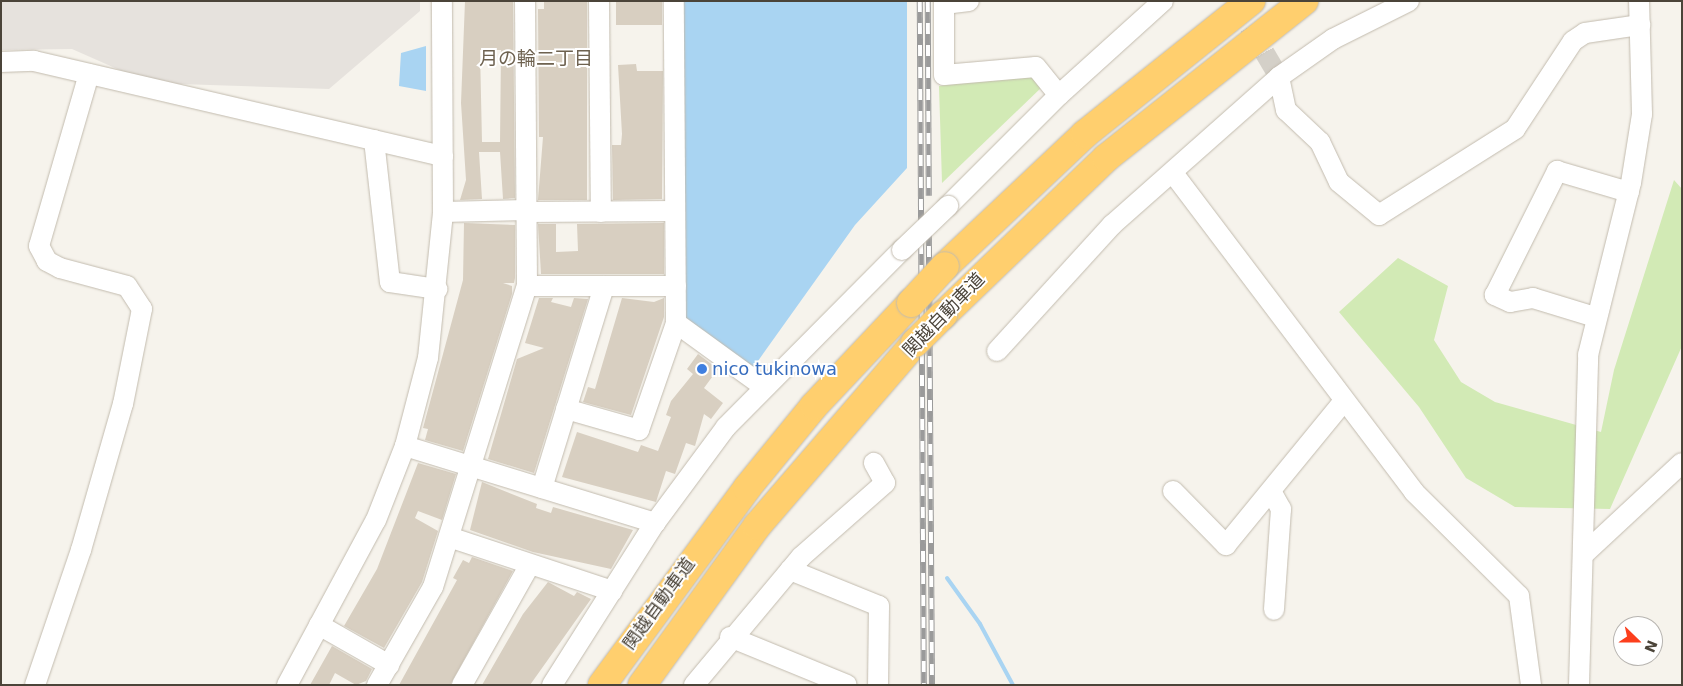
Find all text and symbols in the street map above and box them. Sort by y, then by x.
district label: 月の輪二丁目 [479,48,593,70]
street label: 関越自動車道 [899,269,989,361]
place label: nico tukinowa [712,358,837,380]
marker: nico tukinowa [696,363,708,375]
street label: 関越自動車道 [619,554,699,654]
north arrow [1613,616,1663,666]
text: N [1641,638,1661,655]

